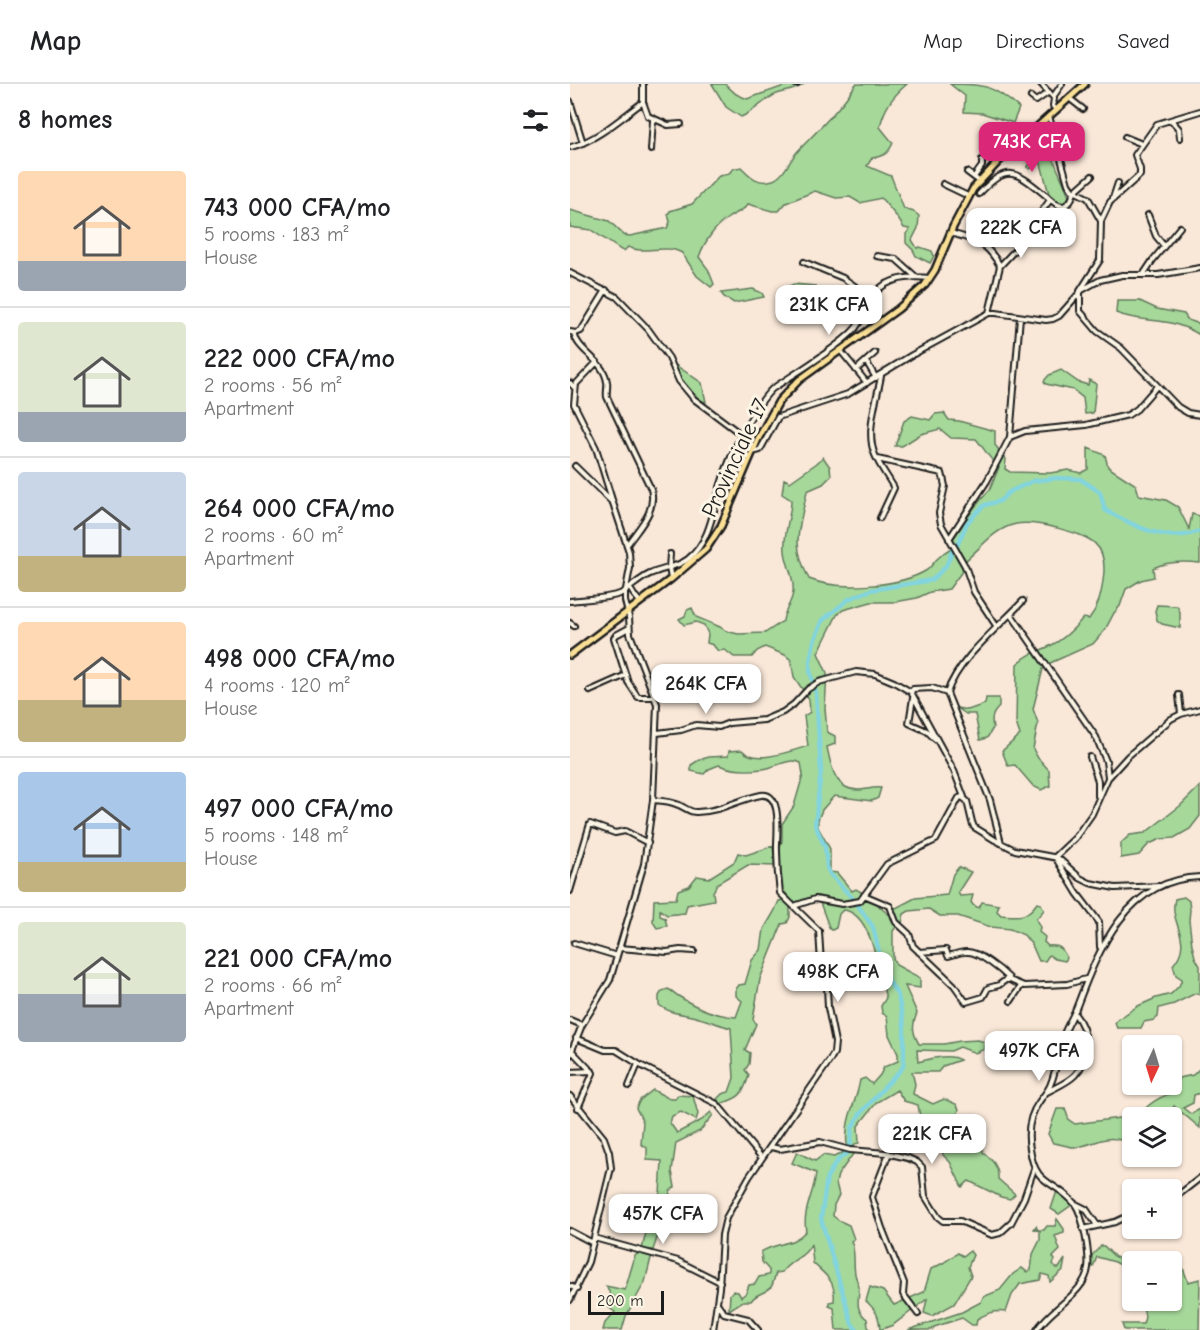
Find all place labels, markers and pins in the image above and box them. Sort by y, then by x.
pin: 743K CFA [970,122,1094,173]
pin: 222K CFA [959,208,1083,259]
pin: 231K CFA [767,285,891,336]
pin: 264K CFA [644,664,768,715]
pin: 498K CFA [776,952,900,1003]
pin: 497K CFA [977,1031,1101,1082]
pin: 221K CFA [870,1114,994,1165]
pin: 457K CFA [601,1194,725,1245]

